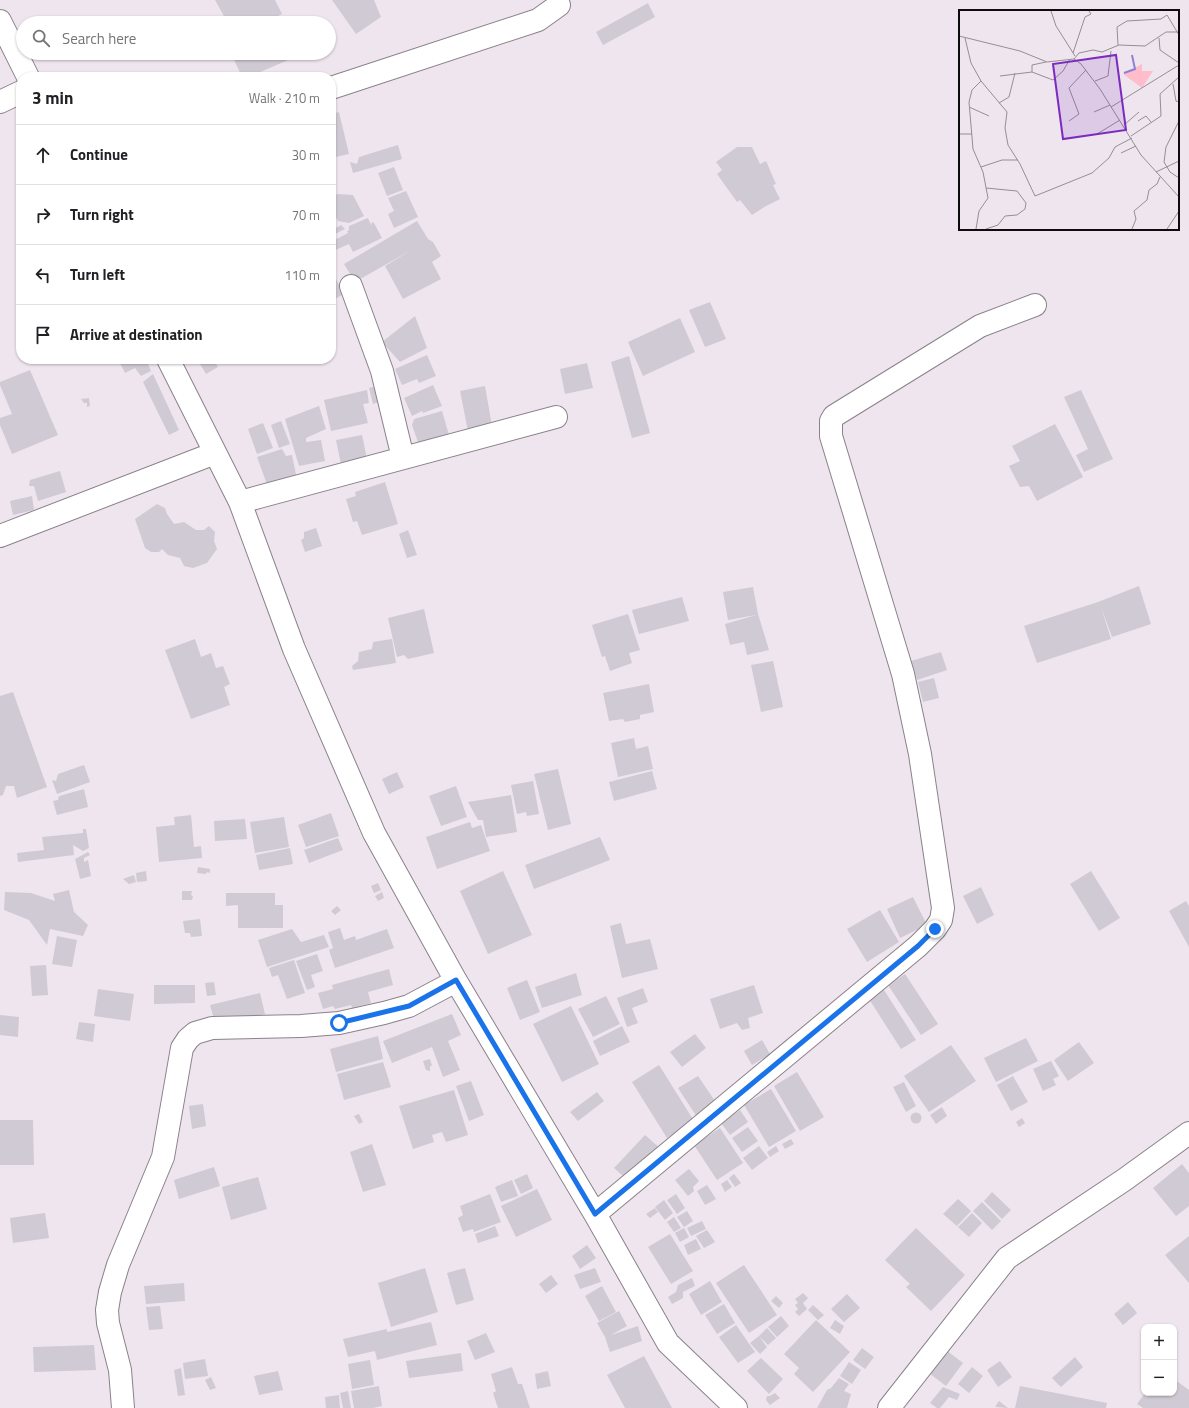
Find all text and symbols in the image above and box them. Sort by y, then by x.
inset map [959,10,1179,230]
search box [16,16,336,60]
icon: search [30,27,52,49]
text: Search here [62,27,136,50]
text: 3 min [32,85,73,111]
text: Walk · 210 m [249,88,320,108]
text: Continue [70,143,128,166]
icon: ahead [32,144,54,166]
text: 30 m [292,145,320,165]
text: Turn right [70,203,134,226]
icon: right [32,204,54,226]
text: 70 m [292,205,320,225]
text: Turn left [70,263,125,286]
icon: left [32,264,54,286]
text: 110 m [284,265,320,285]
text: Arrive at destination [70,323,203,346]
icon: arrive [32,324,54,346]
route end [926,920,944,938]
route start [330,1014,348,1032]
map controls [1141,1324,1177,1396]
button: + [1141,1324,1177,1360]
button: − [1141,1360,1177,1396]

